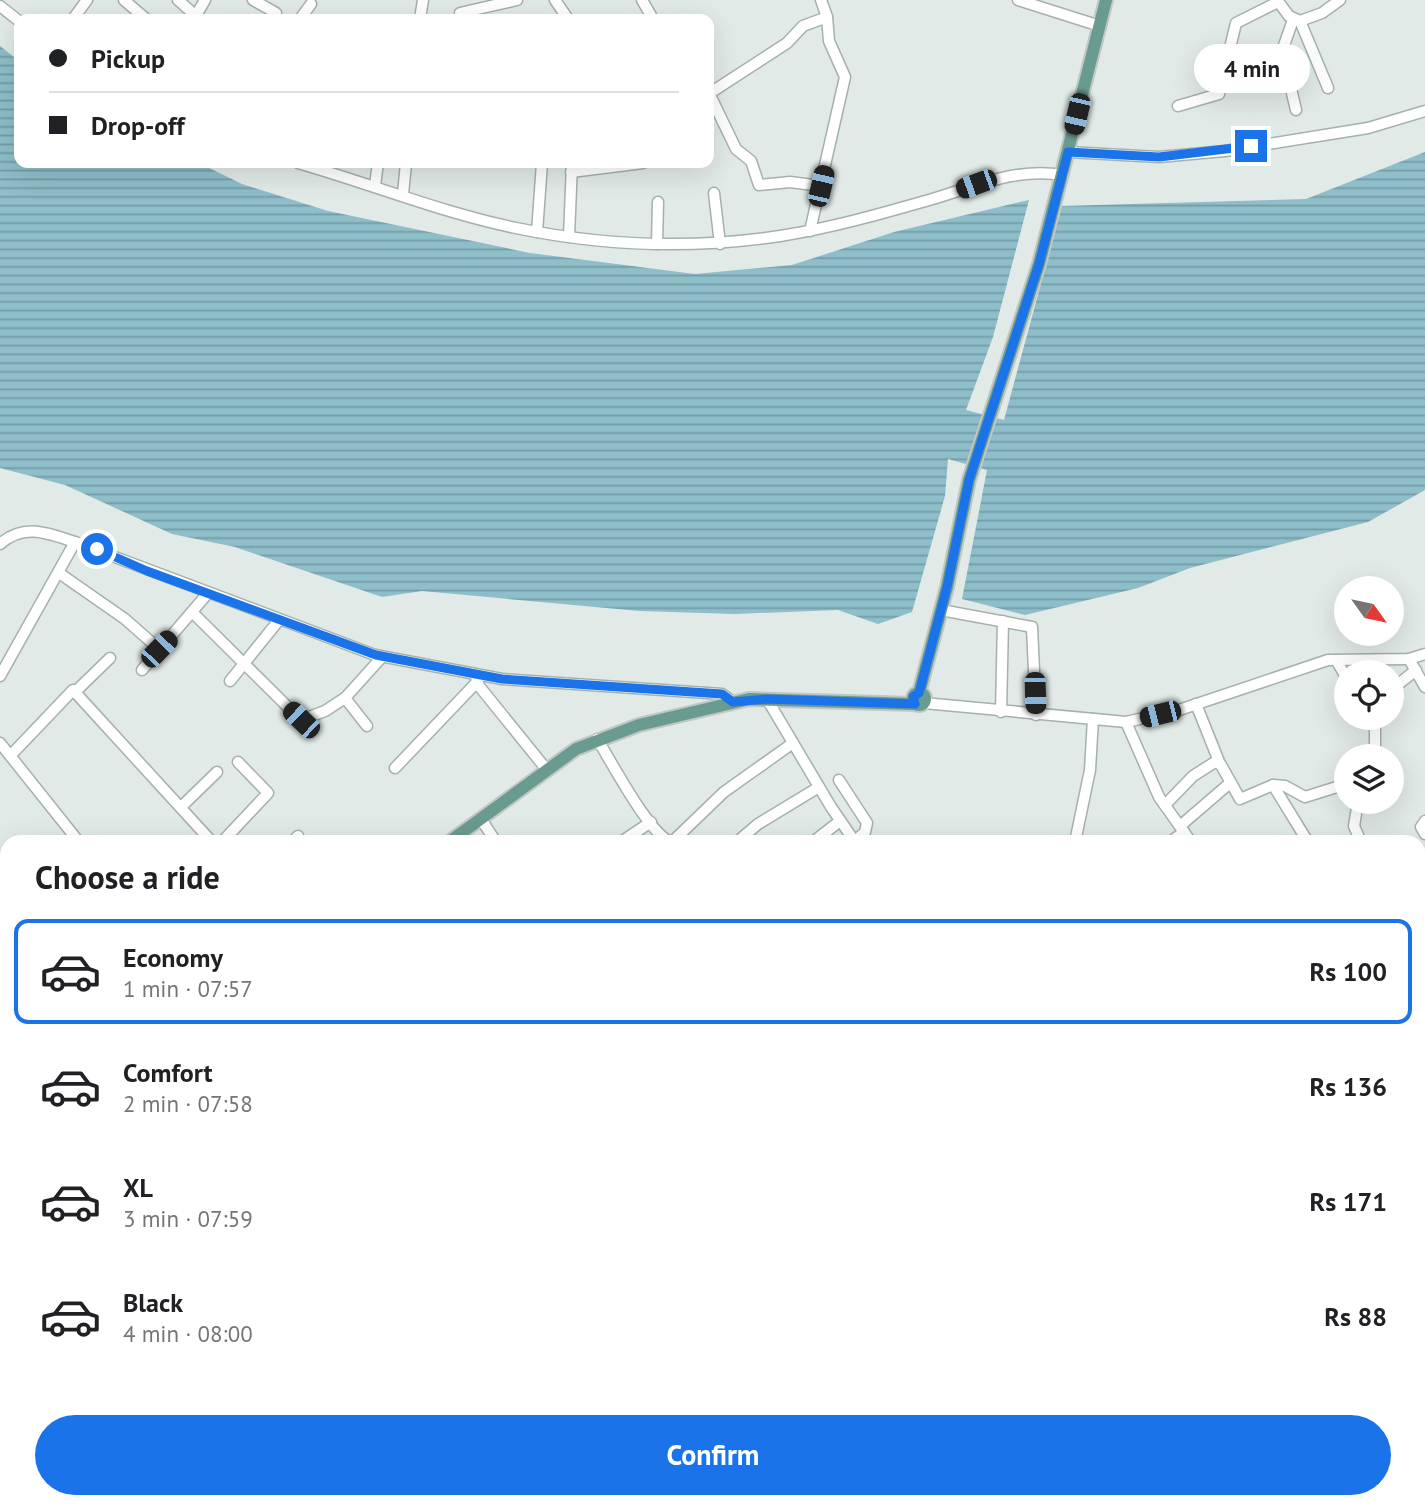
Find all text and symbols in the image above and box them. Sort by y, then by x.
text: Pickup [91,42,165,75]
callout: 4 min [1193,44,1309,94]
text: 4 min [1224,54,1280,83]
car [1063,91,1092,137]
text: Drop-off [91,109,185,142]
route end [1235,130,1267,162]
car [807,163,836,209]
car [953,167,1000,201]
route start [81,533,113,565]
north arrow [1334,576,1404,646]
map controls [1334,576,1404,814]
car [137,627,182,671]
button: locate [1334,660,1404,730]
car [1024,672,1047,714]
car [279,698,324,742]
car [1138,699,1183,729]
button: layers [1334,744,1404,814]
text: Choose a ride [35,856,220,898]
icon: car [39,940,102,1003]
text: Economy [123,941,223,974]
text: Rs 100 [1310,955,1387,988]
text: 1 min · 07:57 [123,974,253,1003]
icon: car [39,1055,102,1118]
text: Comfort [123,1056,213,1089]
text: Rs 136 [1310,1070,1387,1103]
text: 2 min · 07:58 [123,1089,253,1118]
icon: car [39,1170,102,1233]
text: XL [123,1171,153,1204]
text: Rs 171 [1310,1185,1387,1218]
text: 3 min · 07:59 [123,1204,253,1233]
icon: car [39,1285,102,1348]
text: Black [123,1286,183,1319]
text: Rs 88 [1324,1300,1387,1333]
text: 4 min · 08:00 [123,1319,253,1348]
button: Confirm [35,1415,1391,1495]

